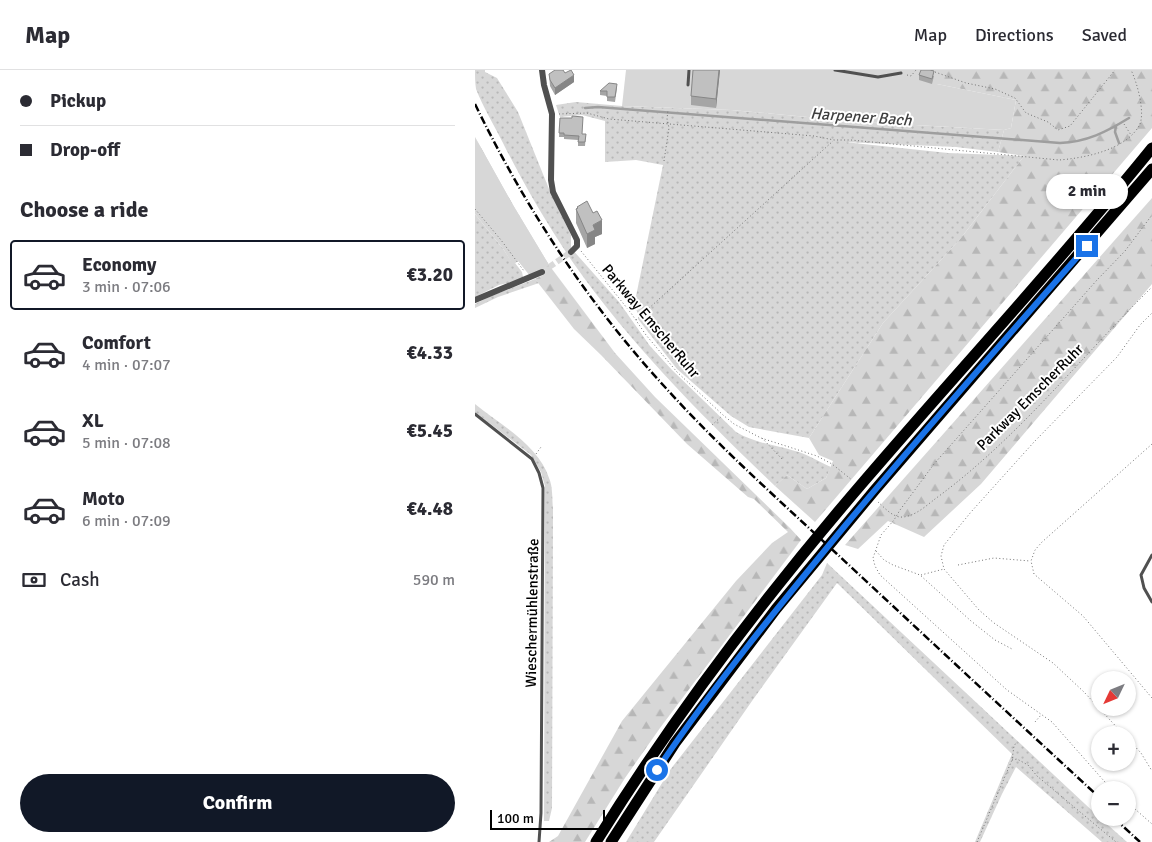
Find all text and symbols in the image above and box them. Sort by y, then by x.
text: Map [25,20,70,50]
text: Map [914,24,947,46]
text: Directions [975,24,1054,46]
text: Saved [1082,24,1127,46]
text: Pickup [50,89,106,113]
water label: Harpener Bach [810,103,914,131]
text: Drop-off [50,138,120,162]
callout: 2 min [1046,174,1128,208]
text: 2 min [1068,181,1106,201]
text: Choose a ride [20,196,148,223]
route end [1076,235,1098,257]
icon: car [22,253,67,298]
text: Economy [82,253,156,277]
street label: Parkway EmscherRuhr [598,260,704,382]
text: €3.20 [407,263,453,287]
text: 3 min · 07:06 [82,277,171,297]
icon: car [22,331,67,376]
text: Comfort [82,331,151,355]
street label: Parkway EmscherRuhr [973,340,1087,454]
text: €4.33 [407,341,453,365]
text: 4 min · 07:07 [82,355,171,375]
icon: car [22,409,67,454]
text: XL [82,409,104,433]
text: €5.45 [407,419,453,443]
text: 5 min · 07:08 [82,433,171,453]
icon: car [22,487,67,532]
text: Moto [82,487,125,511]
text: €4.48 [407,497,453,521]
text: 6 min · 07:09 [82,511,171,531]
street label: Wieschermühlenstraße [522,538,542,688]
icon: cash [20,566,48,594]
text: Cash [60,568,100,592]
text: 590 m [413,570,455,590]
north arrow [1091,671,1136,716]
map controls [1091,671,1136,826]
button: + [1091,726,1136,771]
route start [646,759,668,781]
button: Confirm [20,774,455,832]
button: − [1091,781,1136,826]
scale bar [490,807,605,830]
text: 100 m [497,810,534,827]

